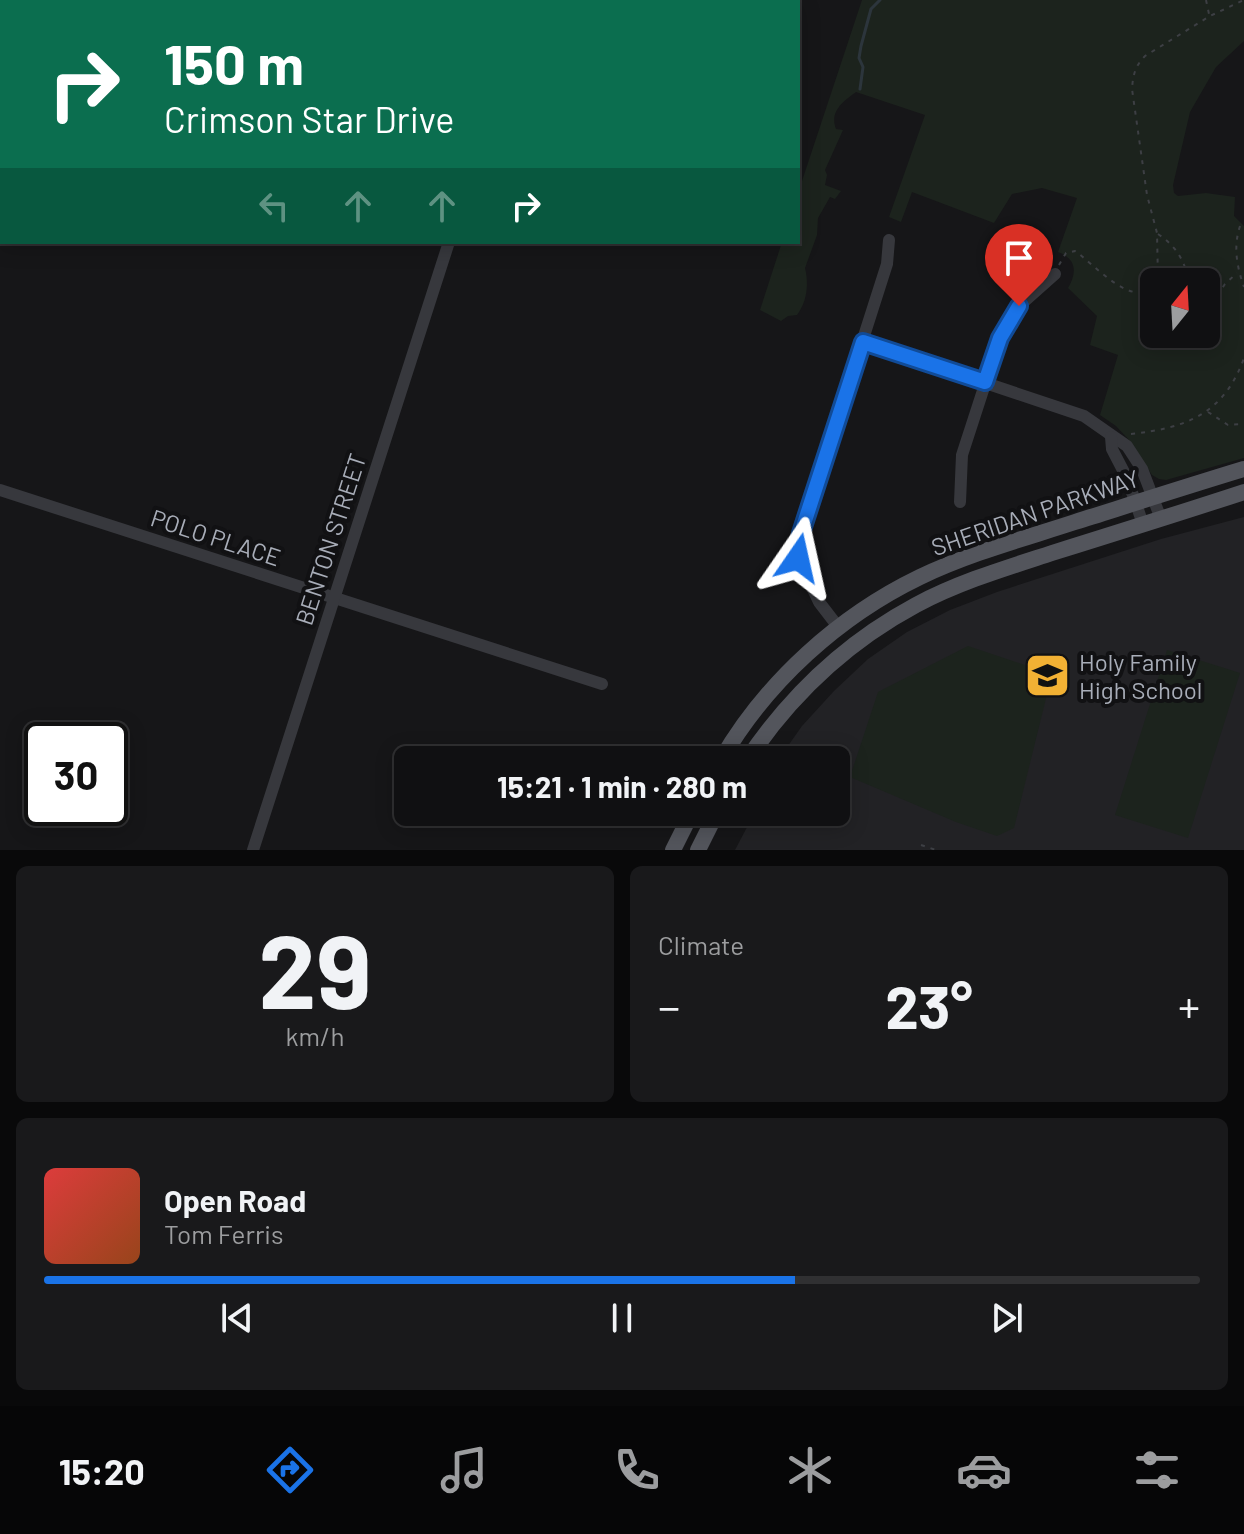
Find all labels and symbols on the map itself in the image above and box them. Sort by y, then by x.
pin [985,224,1053,306]
north arrow [1140,268,1220,348]
street label: BENTON STREET [289,449,371,629]
street label: SHERIDAN PARKWAY [927,463,1143,561]
street label: POLO PLACE [147,502,285,572]
position arrow [756,516,840,600]
place label: Holy Family High School [1079,647,1202,704]
school or university icon: Holy Family High School [1024,651,1072,699]
speed limit sign: 30 [24,722,128,826]

